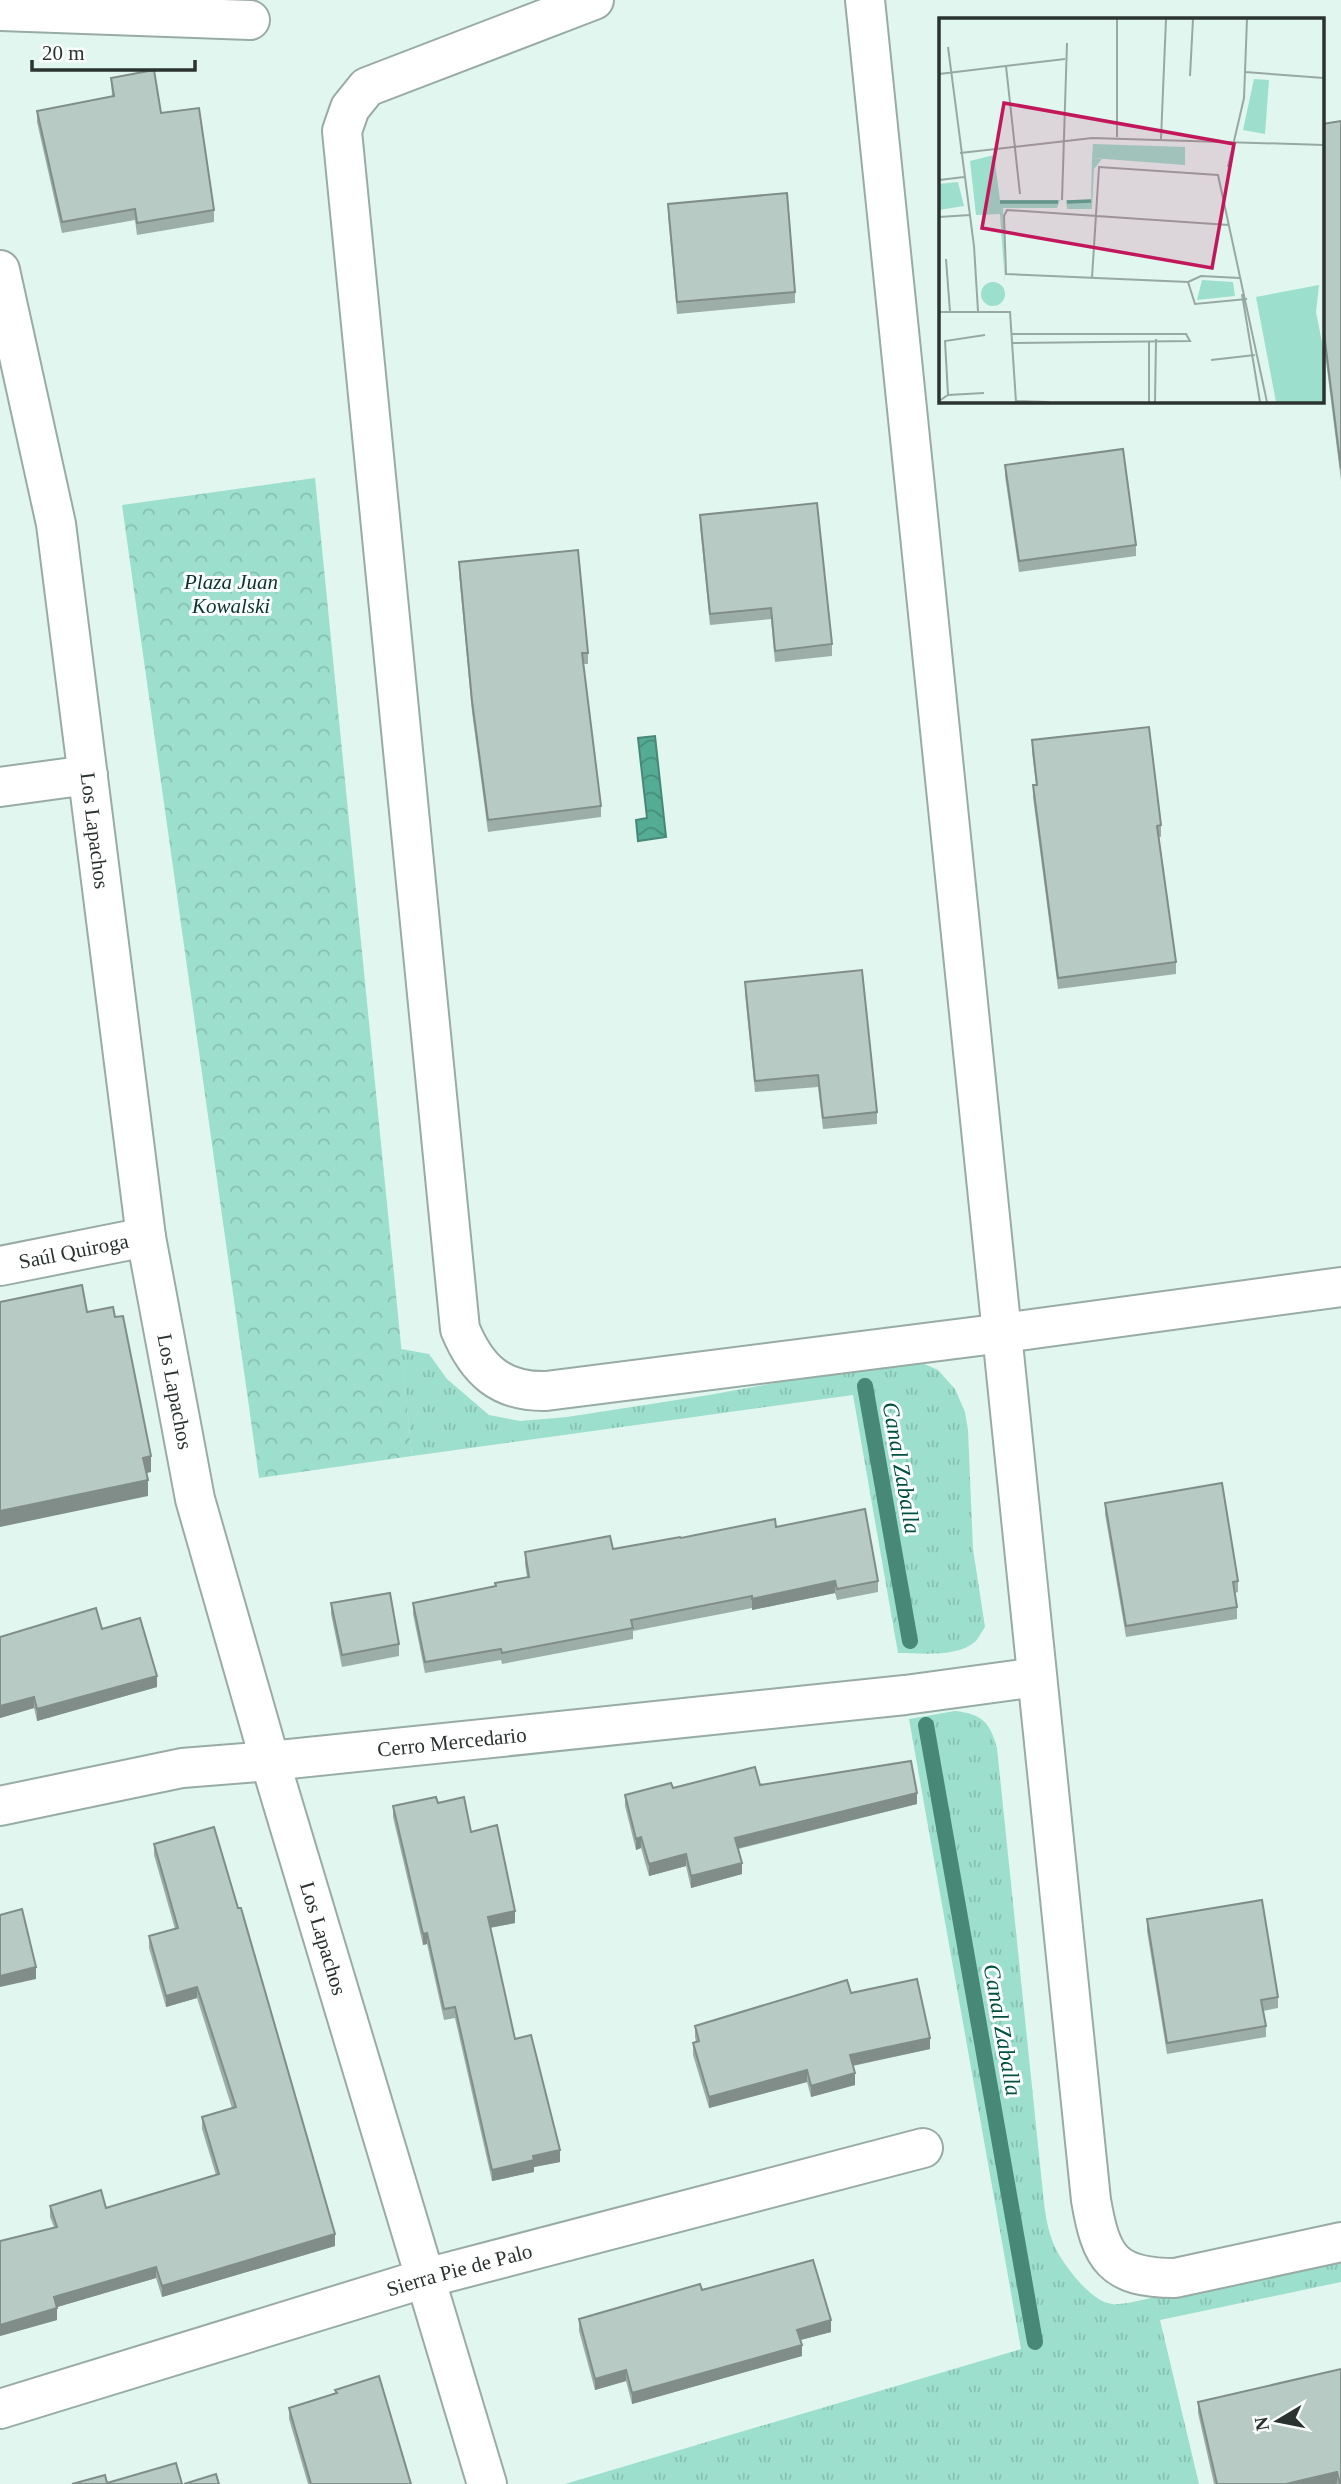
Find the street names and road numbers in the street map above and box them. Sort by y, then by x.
street label: Los Lapachos [75,771,114,890]
street label: Saúl Quiroga [17,1229,131,1274]
street label: Los Lapachos [152,1332,197,1451]
street label: Cerro Mercedario [376,1722,528,1762]
street label: Los Lapachos [295,1879,352,1998]
street label: Sierra Pie de Palo [384,2239,535,2301]

